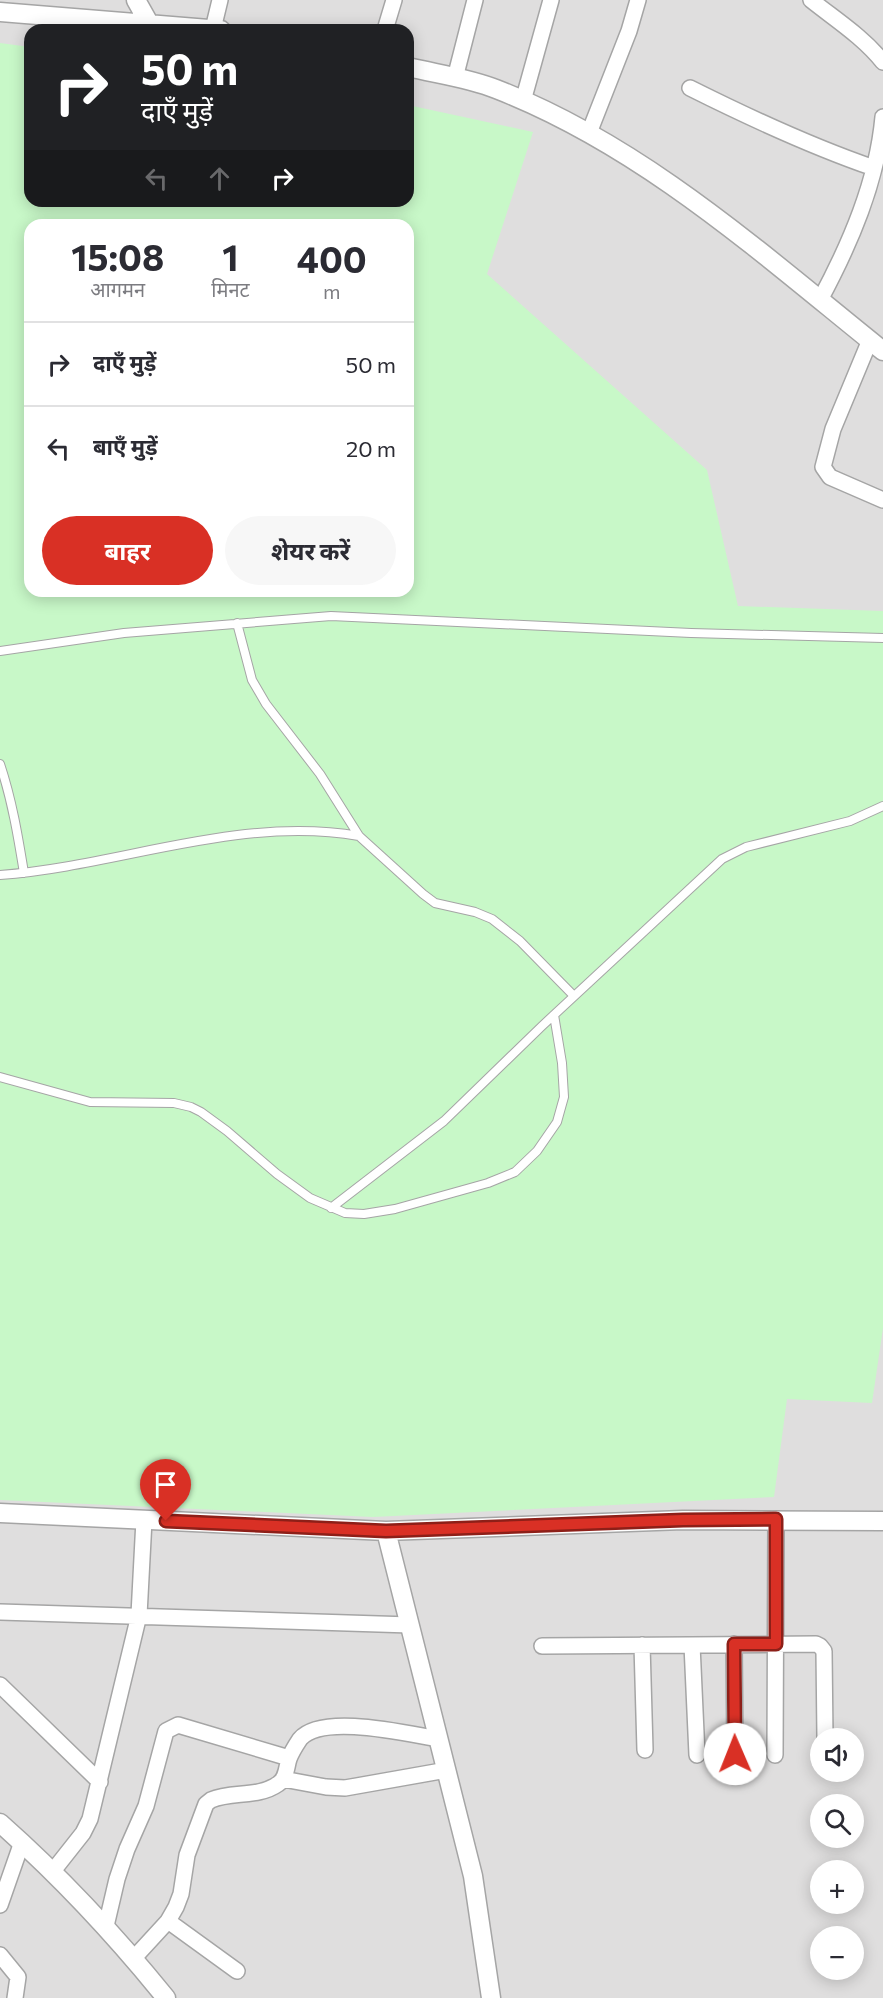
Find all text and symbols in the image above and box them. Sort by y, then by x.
text: 50 m [141,42,238,94]
icon: right [42,48,120,126]
text: दाएँ मुड़ें [141,94,213,127]
icon: left [140,162,173,195]
icon: ahead [203,162,236,195]
icon: right [266,162,299,195]
text: 15:08 [71,234,164,278]
text: 1 [222,234,239,278]
text: 400 [297,236,367,280]
text: आगमन [90,277,145,301]
text: मिनट [211,277,250,301]
text: m [323,279,341,303]
icon: right [42,348,75,381]
text: दाएँ मुड़ें [93,349,156,376]
text: 50 m [346,351,396,378]
icon: left [42,432,75,465]
text: बाएँ मुड़ें [93,433,158,460]
text: 20 m [346,435,396,462]
button: बाहर [42,516,213,585]
button: शेयर करें [225,516,396,585]
pin [140,1459,191,1521]
icon: arrive [149,1468,182,1501]
position arrow [703,1722,767,1786]
map controls [810,1728,864,1980]
button: sound [810,1728,864,1782]
button: search [810,1794,864,1848]
button: + [810,1860,864,1914]
button: − [810,1926,864,1980]

